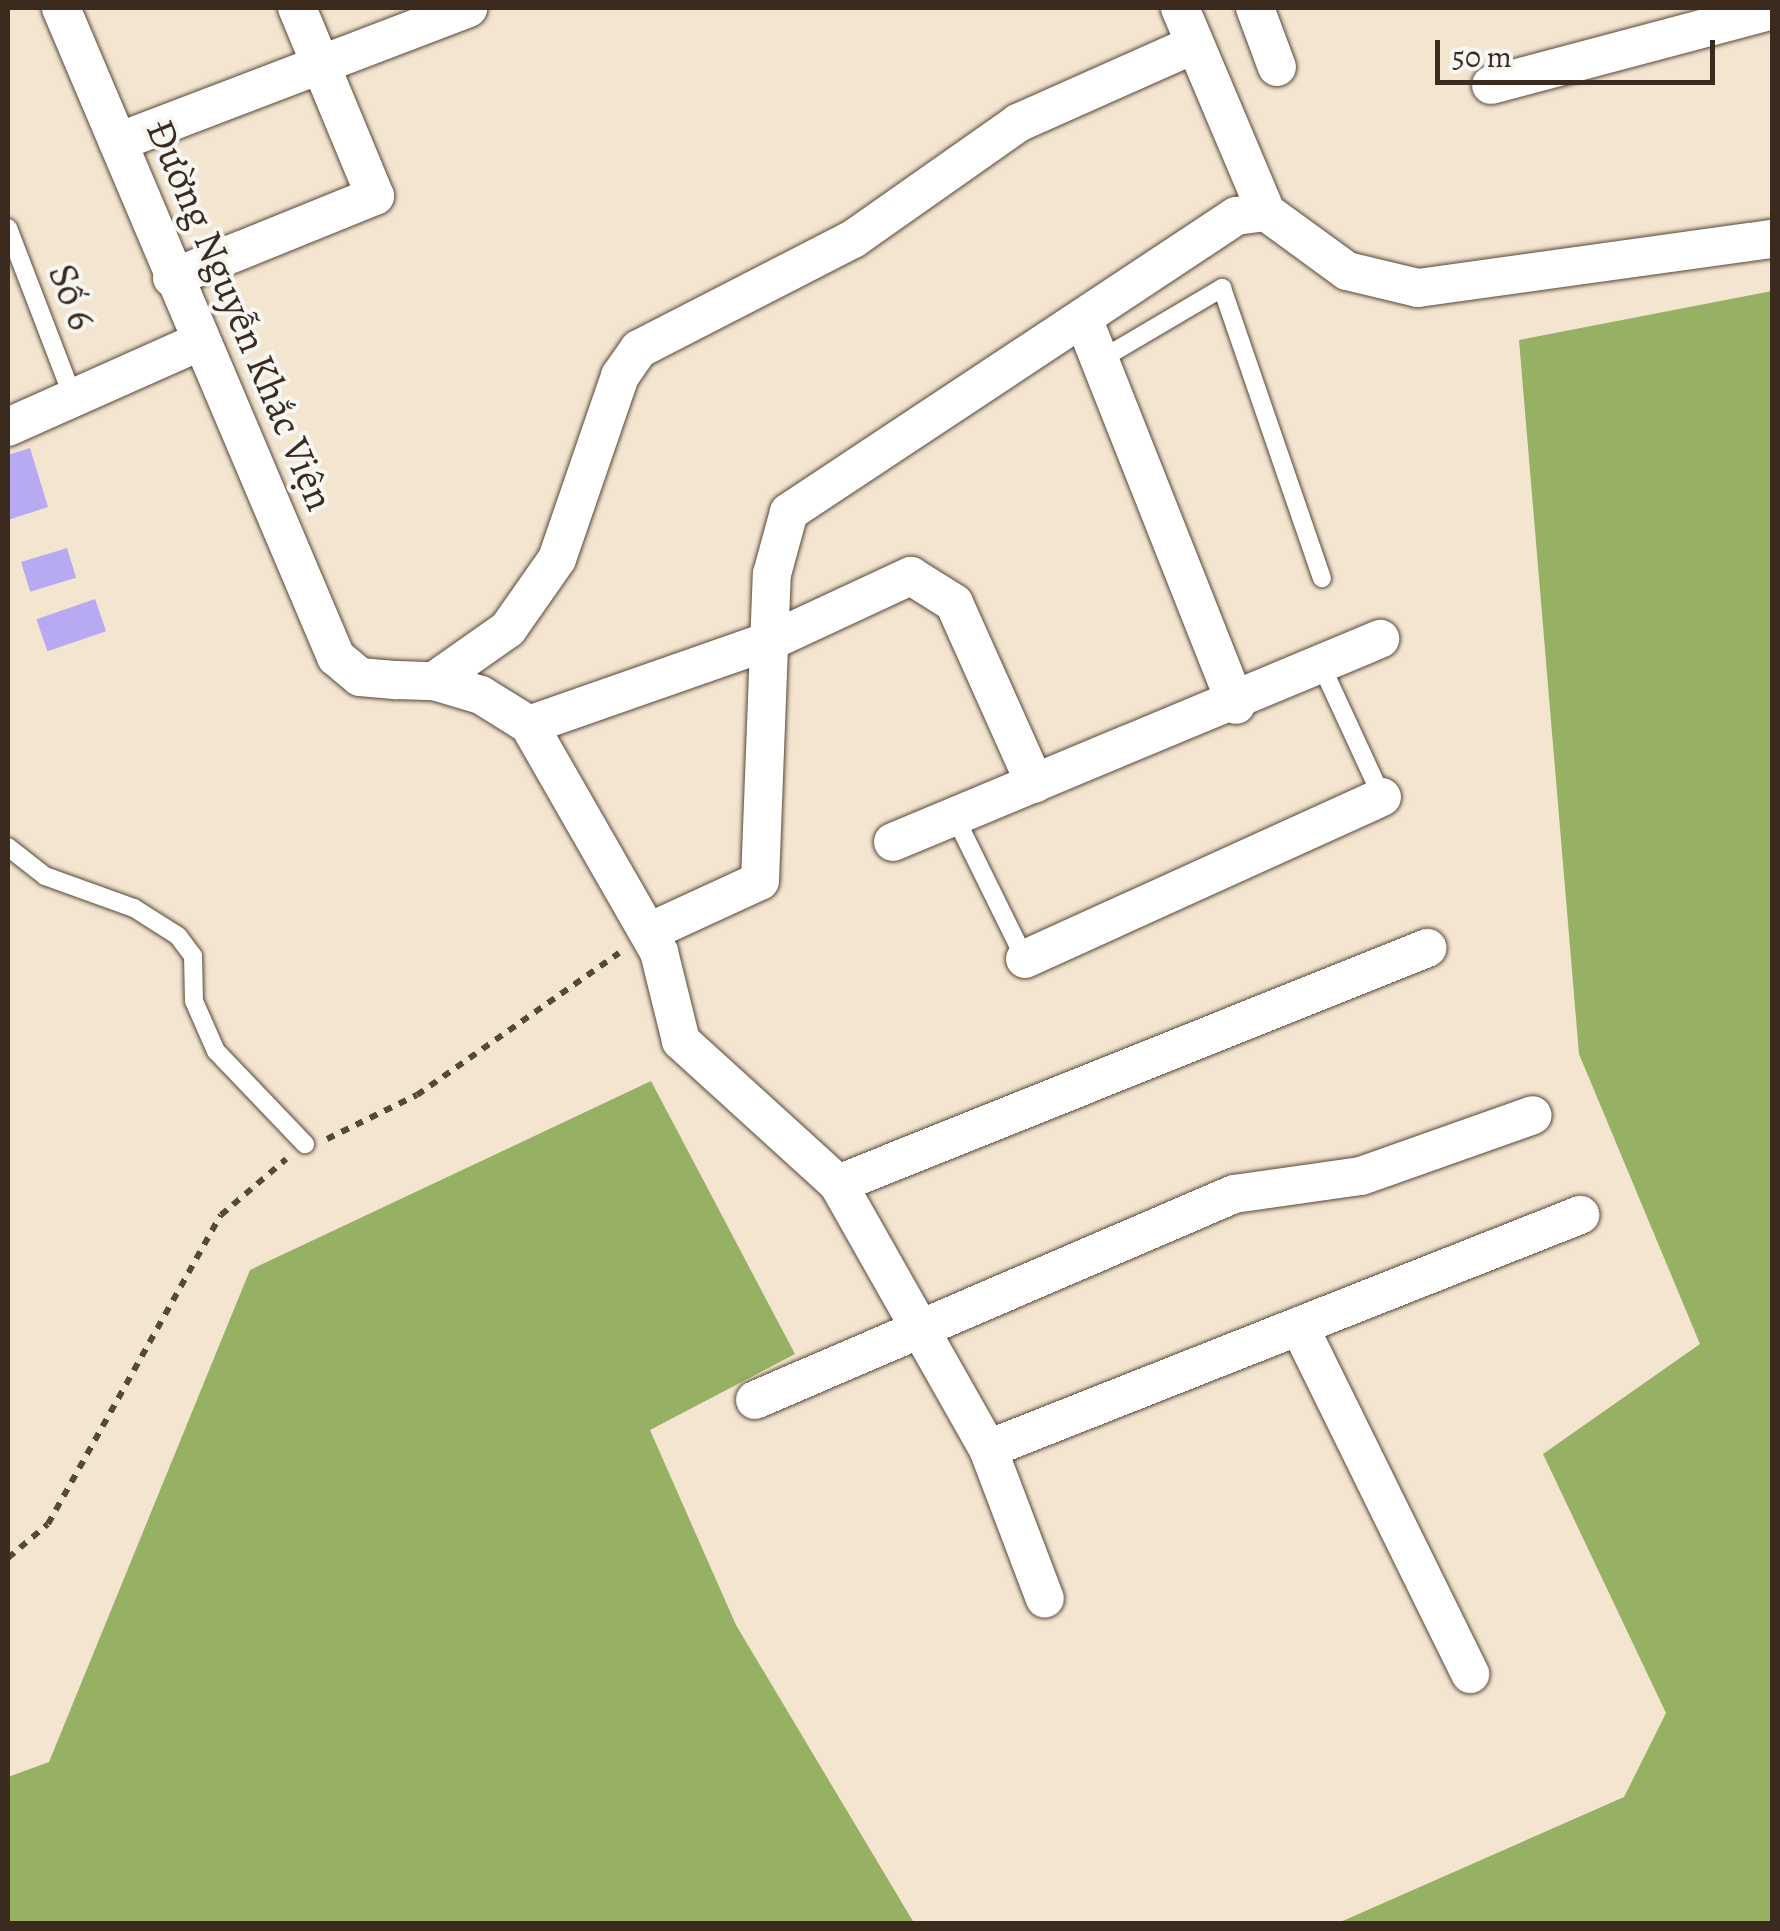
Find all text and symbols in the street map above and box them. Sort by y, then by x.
scale bar [1440,20,1720,82]
text: 50 m [1452,37,1512,77]
street label: Đường Nguyễn Khắc Viện [136,112,344,518]
street label: Số 6 [38,257,106,337]

